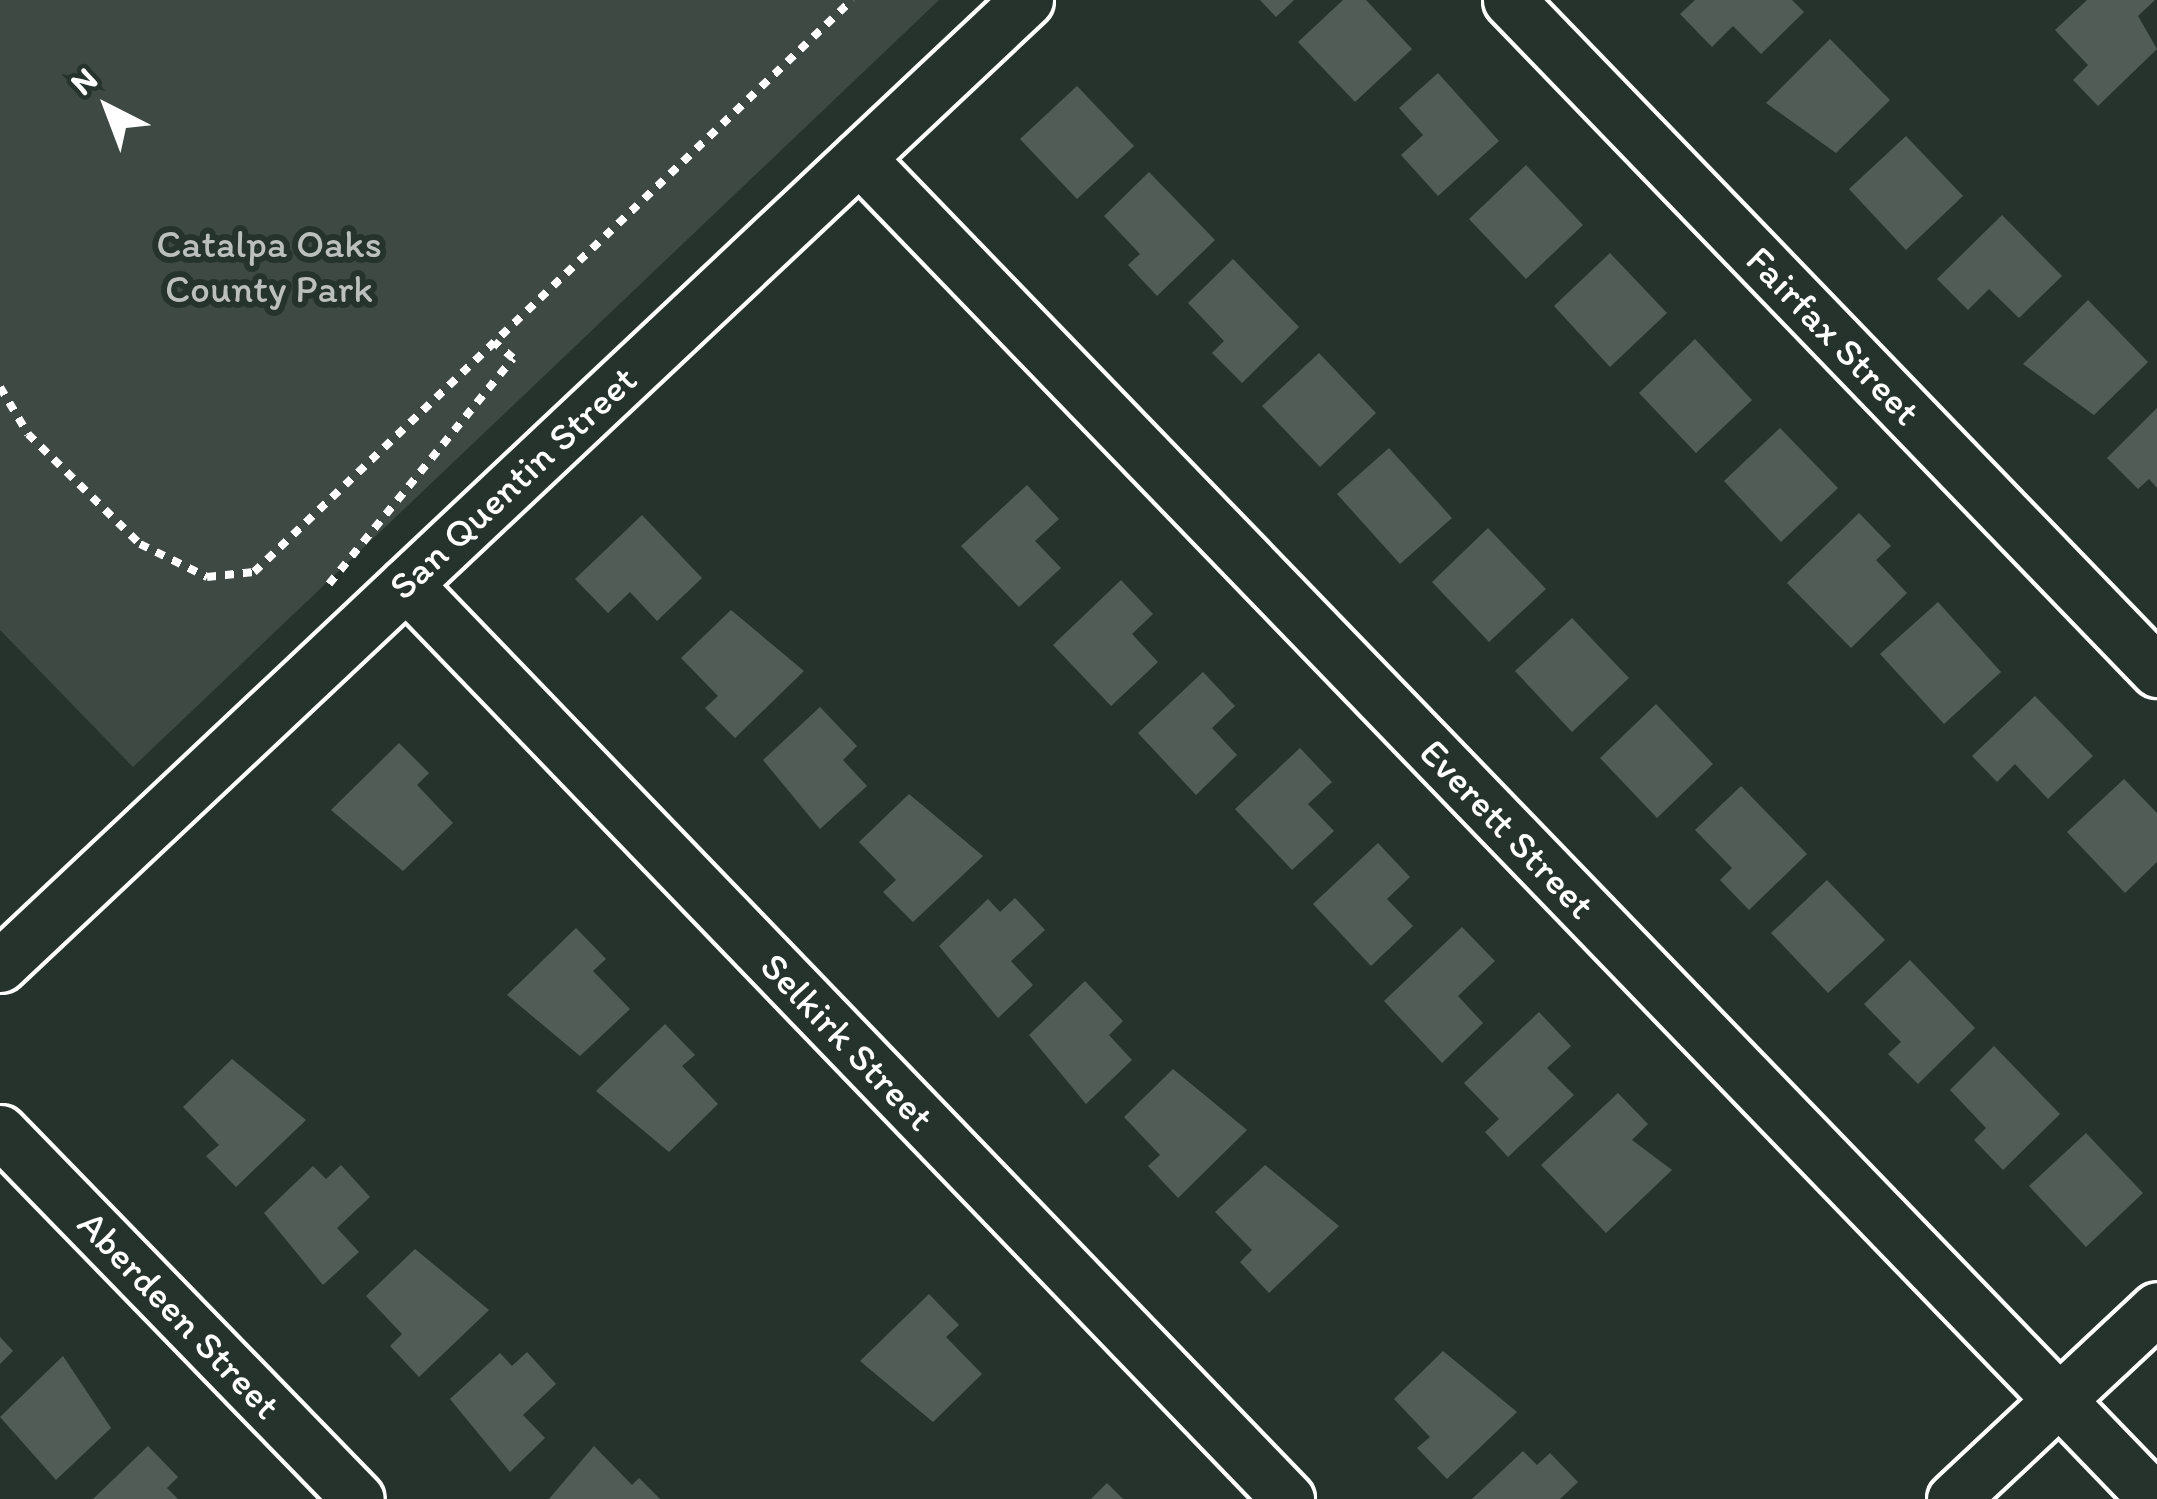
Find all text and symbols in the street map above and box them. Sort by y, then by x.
north arrow [48,48,168,168]
text: N [62,59,105,103]
park label: Catalpa Oaks County Park [156,222,382,313]
street label: Fairfax Street [1736,237,1930,435]
street label: San Quentin Street [379,356,647,610]
street label: Everett Street [1410,730,1604,928]
street label: Selkirk Street [751,943,943,1141]
street label: Aberdeen Street [68,1201,290,1429]

